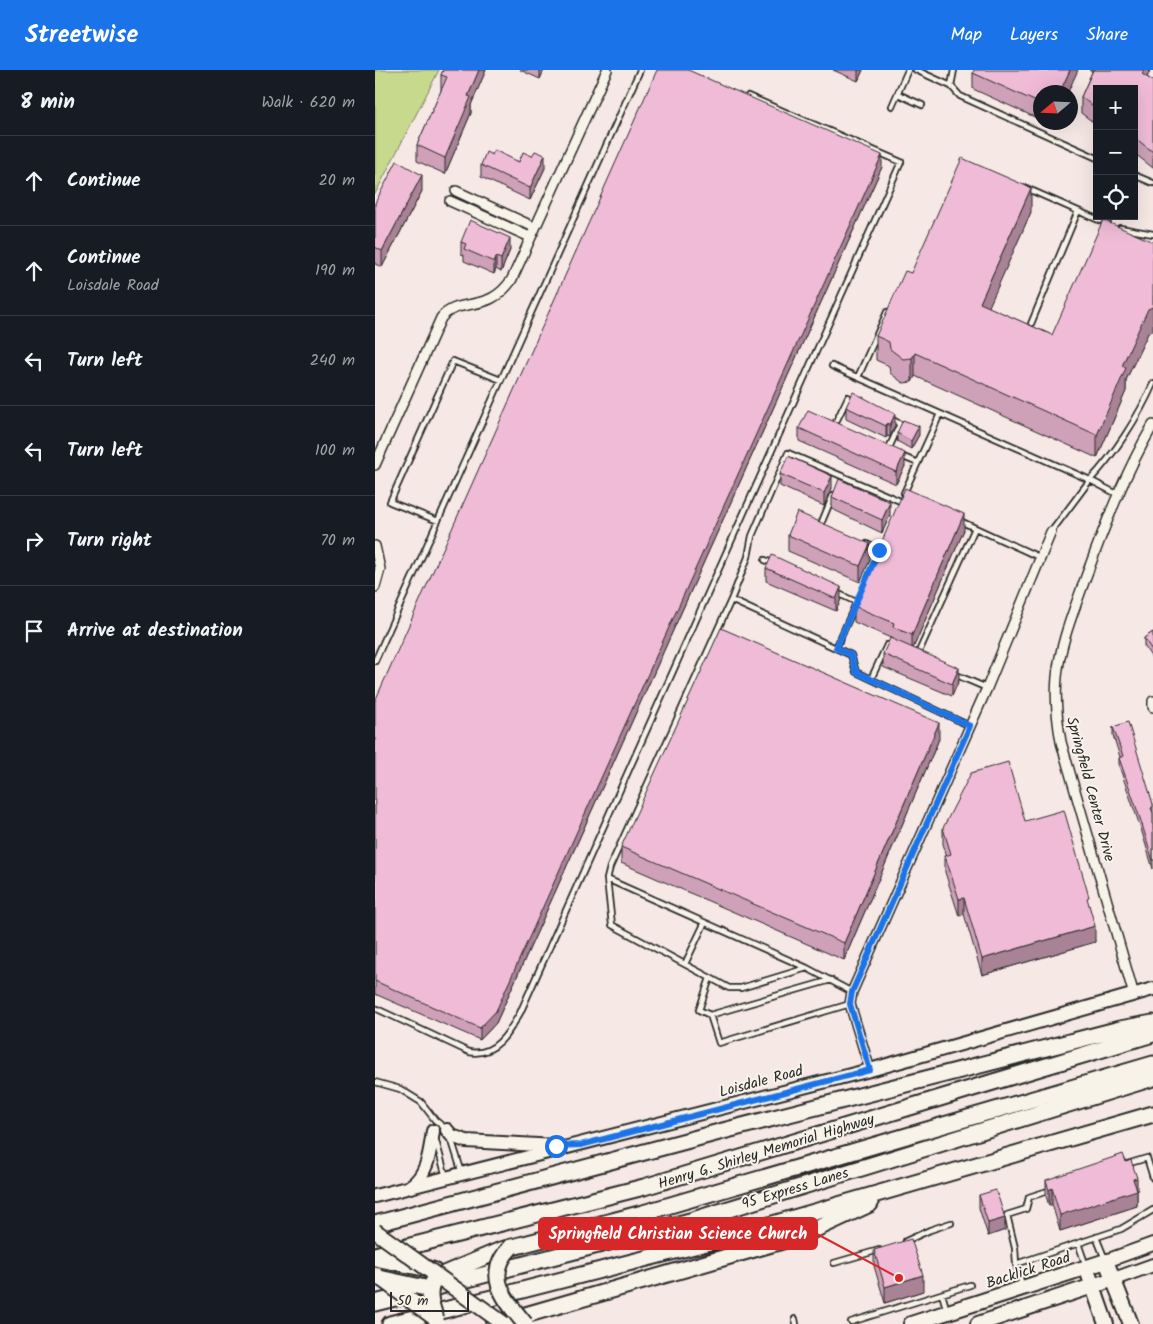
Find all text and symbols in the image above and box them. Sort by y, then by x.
text: Streetwise [25,16,138,55]
text: Map [951,21,982,50]
text: Layers [1010,21,1058,50]
text: Share [1086,21,1128,50]
north arrow [1033,85,1078,130]
map controls [1093,85,1138,220]
button: + [1093,85,1138,130]
text: 8 min [20,86,75,119]
text: Walk · 620 m [262,90,355,115]
button: − [1093,130,1138,175]
text: Continue [67,166,140,196]
icon: ahead [20,167,48,195]
text: 20 m [319,168,355,193]
button: locate [1093,175,1138,220]
text: Continue [67,243,140,273]
icon: ahead [20,257,48,285]
text: 190 m [315,258,355,283]
text: Loisdale Road [67,273,159,298]
text: Turn left [67,346,142,376]
icon: left [20,347,48,375]
text: 240 m [310,348,355,373]
text: Turn left [67,436,142,466]
icon: left [20,437,48,465]
text: 100 m [315,438,355,463]
text: Turn right [67,526,152,556]
icon: right [20,527,48,555]
text: 70 m [320,528,355,553]
route end [868,539,891,562]
text: Arrive at destination [67,616,243,646]
icon: arrive [20,617,48,645]
street label: Springfield Center Drive [1059,714,1121,865]
street label: Loisdale Road [717,1059,806,1105]
street label: Henry G. Shirley Memorial Highway [655,1107,878,1196]
route start [545,1135,568,1158]
street label: 95 Express Lanes [739,1161,852,1217]
callout: Springfield Christian Science Church [539,1218,817,1249]
text: Springfield Christian Science Church [549,1222,807,1247]
street label: Backlick Road [983,1246,1074,1296]
scale bar [390,1289,469,1312]
text: 50 m [397,1290,428,1312]

